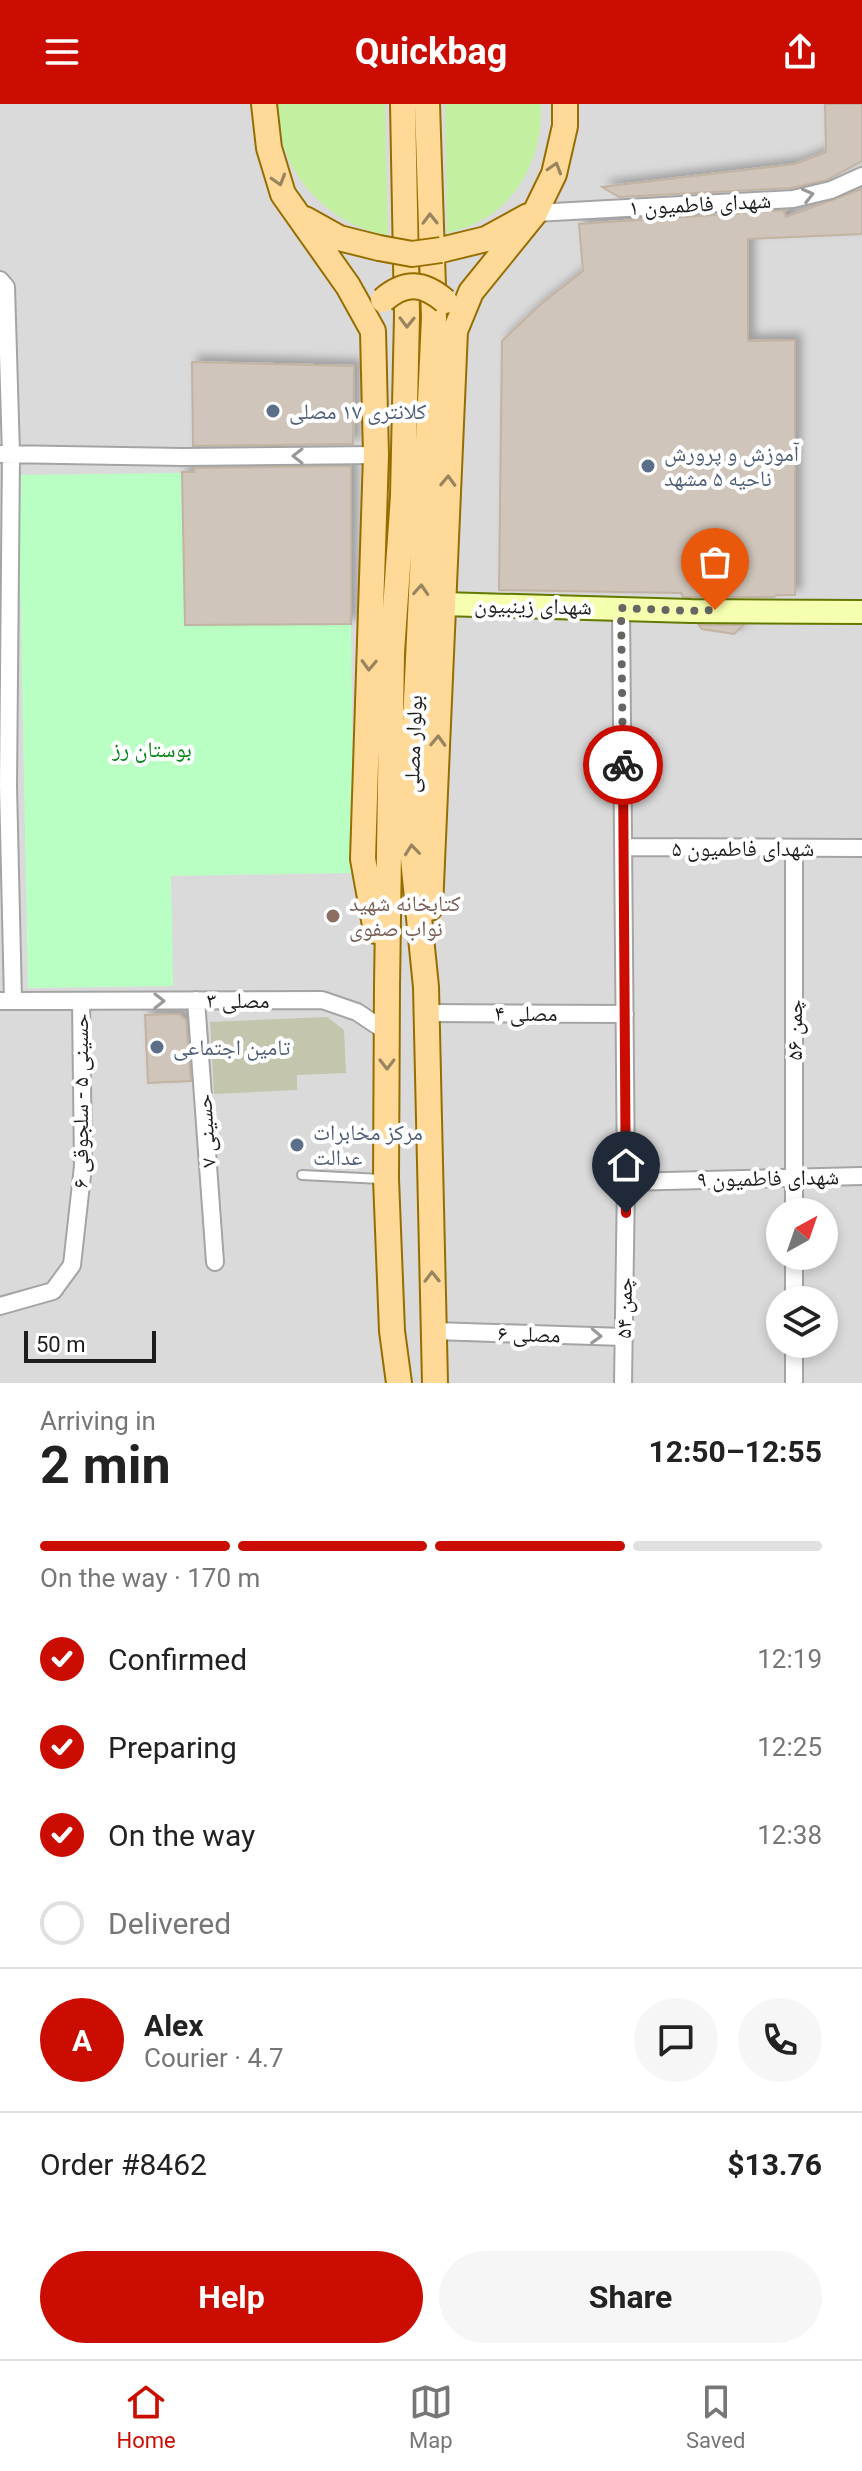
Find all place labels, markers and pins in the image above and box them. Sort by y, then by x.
place label: کلانتری ۱۷ مصلی [289,399,426,425]
marker: کلانتری ۱۷ مصلی [264,402,282,420]
place label: آموزش و پرورش ناحیه ۵ مشهد [664,441,799,491]
marker: آموزش و پرورش ناحیه ۵ مشهد [639,457,657,475]
pin [681,528,749,610]
place label: کتابخانه شهید نواب صفوی [349,891,461,942]
marker: کتابخانه شهید نواب صفوی [324,907,342,925]
place label: تامین اجتماعی [173,1035,291,1061]
marker: تامین اجتماعی [148,1038,166,1056]
place label: مرکز مخابرات عدالت [313,1120,423,1170]
pin [592,1131,660,1213]
marker: مرکز مخابرات عدالت [288,1136,306,1154]

